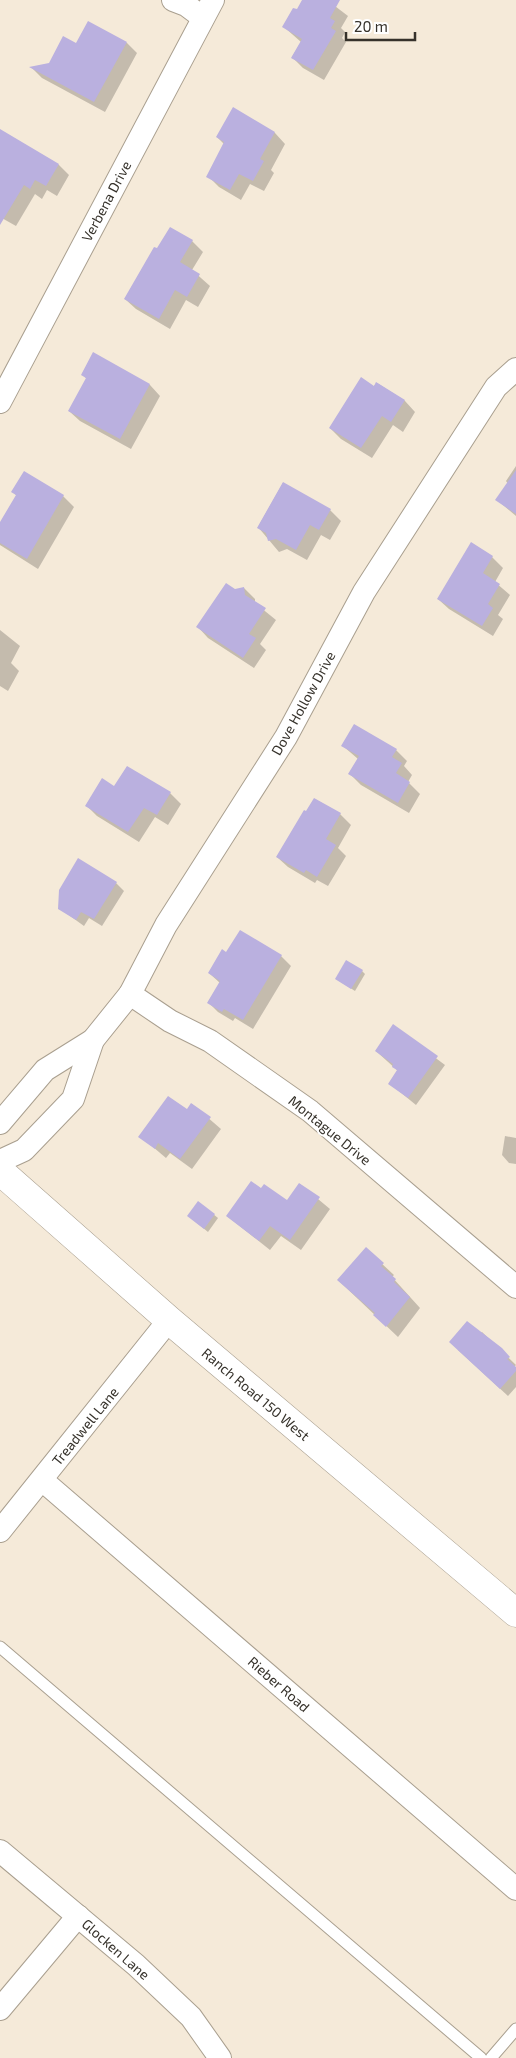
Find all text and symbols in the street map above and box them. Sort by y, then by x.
scale bar [346,10,415,42]
text: 20 m [354,17,388,35]
street label: Verbena Drive [78,158,134,244]
street label: Dove Hollow Drive [267,648,339,758]
street label: Montague Drive [285,1092,375,1168]
street label: Ranch Road 150 West [199,1344,313,1444]
street label: Treadwell Lane [48,1383,122,1469]
street label: Rieber Road [245,1653,313,1715]
street label: Glocken Lane [79,1915,153,1983]

